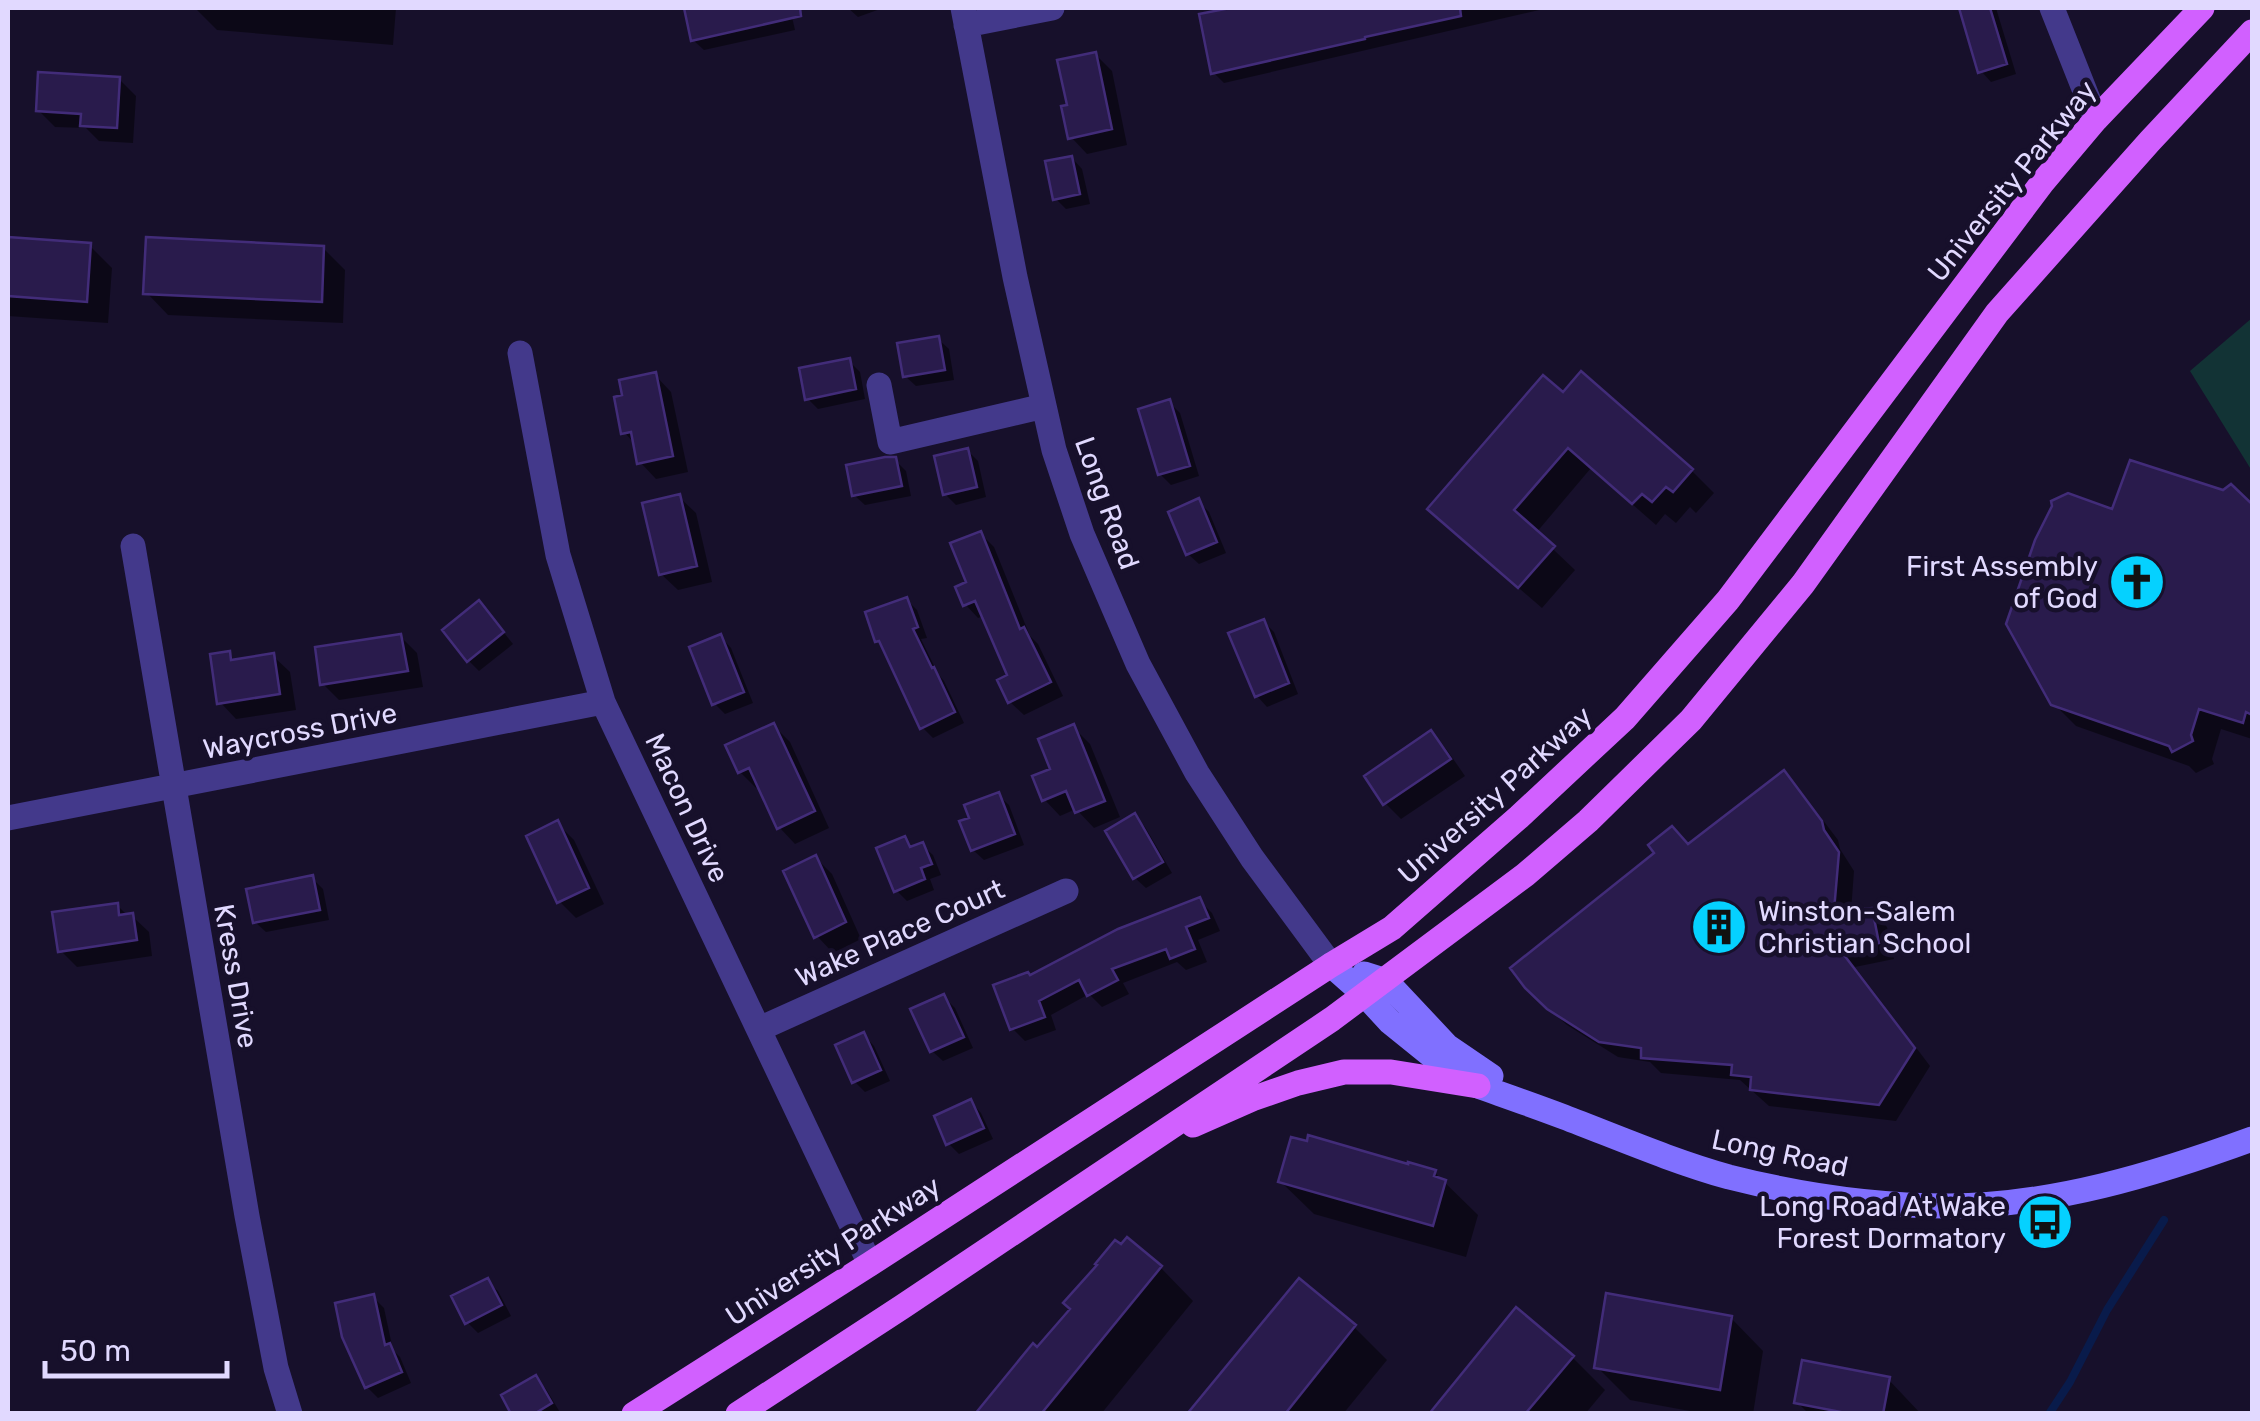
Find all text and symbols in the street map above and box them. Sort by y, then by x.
street label: University Parkway [1921,74,2103,288]
street label: Long Road [1068,432,1146,574]
place label: First Assembly of God [1906,550,2098,615]
church icon: First Assembly of God [2107,552,2167,612]
street label: Waycross Drive [200,696,400,766]
street label: University Parkway [1391,699,1599,891]
street label: Macon Drive [638,728,736,888]
street label: Wake Place Court [791,872,1010,994]
place label: Winston-Salem Christian School [1758,895,1971,960]
building icon: Winston-Salem Christian School [1689,897,1749,957]
street label: Kress Drive [207,901,265,1051]
street label: Long Road [1709,1122,1851,1184]
street label: University Parkway [720,1169,946,1333]
place label: Long Road At Wake Forest Dormatory [1759,1190,2006,1255]
bus stop icon: Long Road At Wake Forest Dormatory [2015,1192,2075,1252]
scale bar [45,1316,228,1378]
text: 50 m [60,1333,131,1369]

